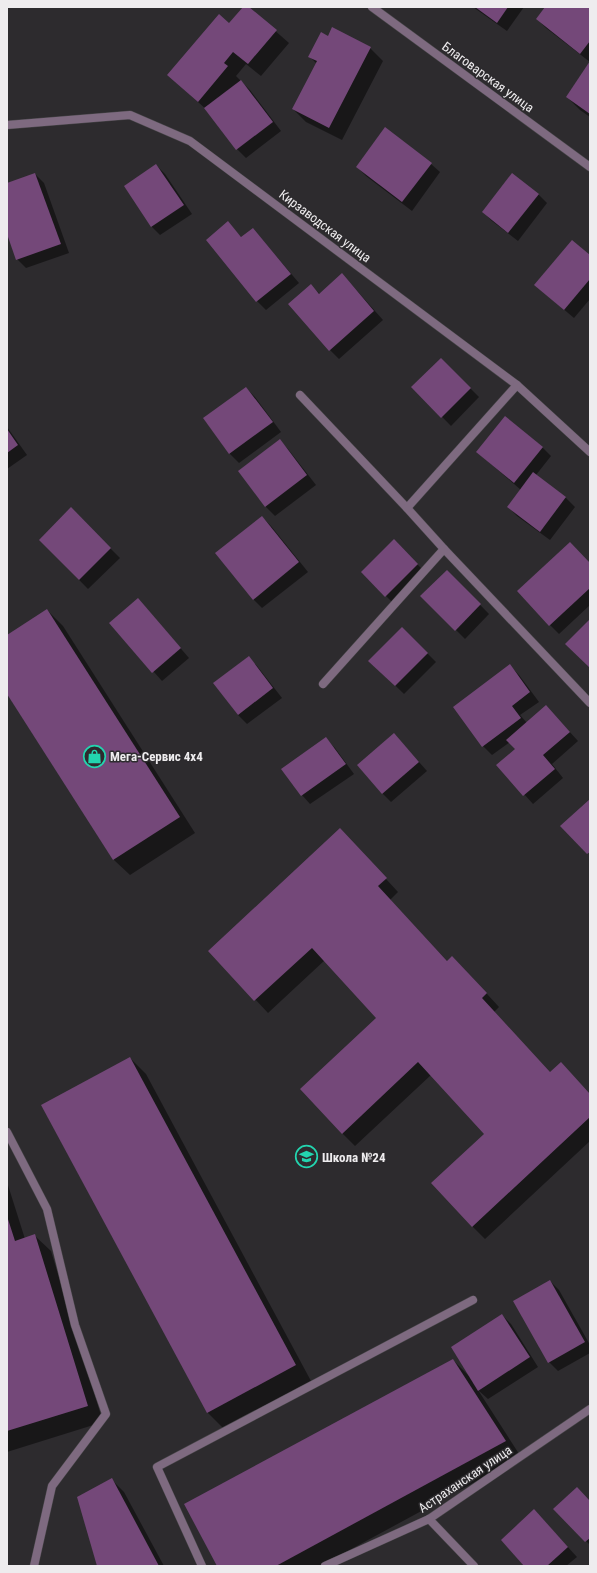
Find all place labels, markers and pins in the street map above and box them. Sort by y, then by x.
shop icon: Мега-Сервис 4х4 [81,743,107,769]
place label: Мега-Сервис 4х4 [110,749,203,764]
school or university icon: Школа №24 [294,1144,320,1170]
place label: Школа №24 [322,1150,386,1165]

